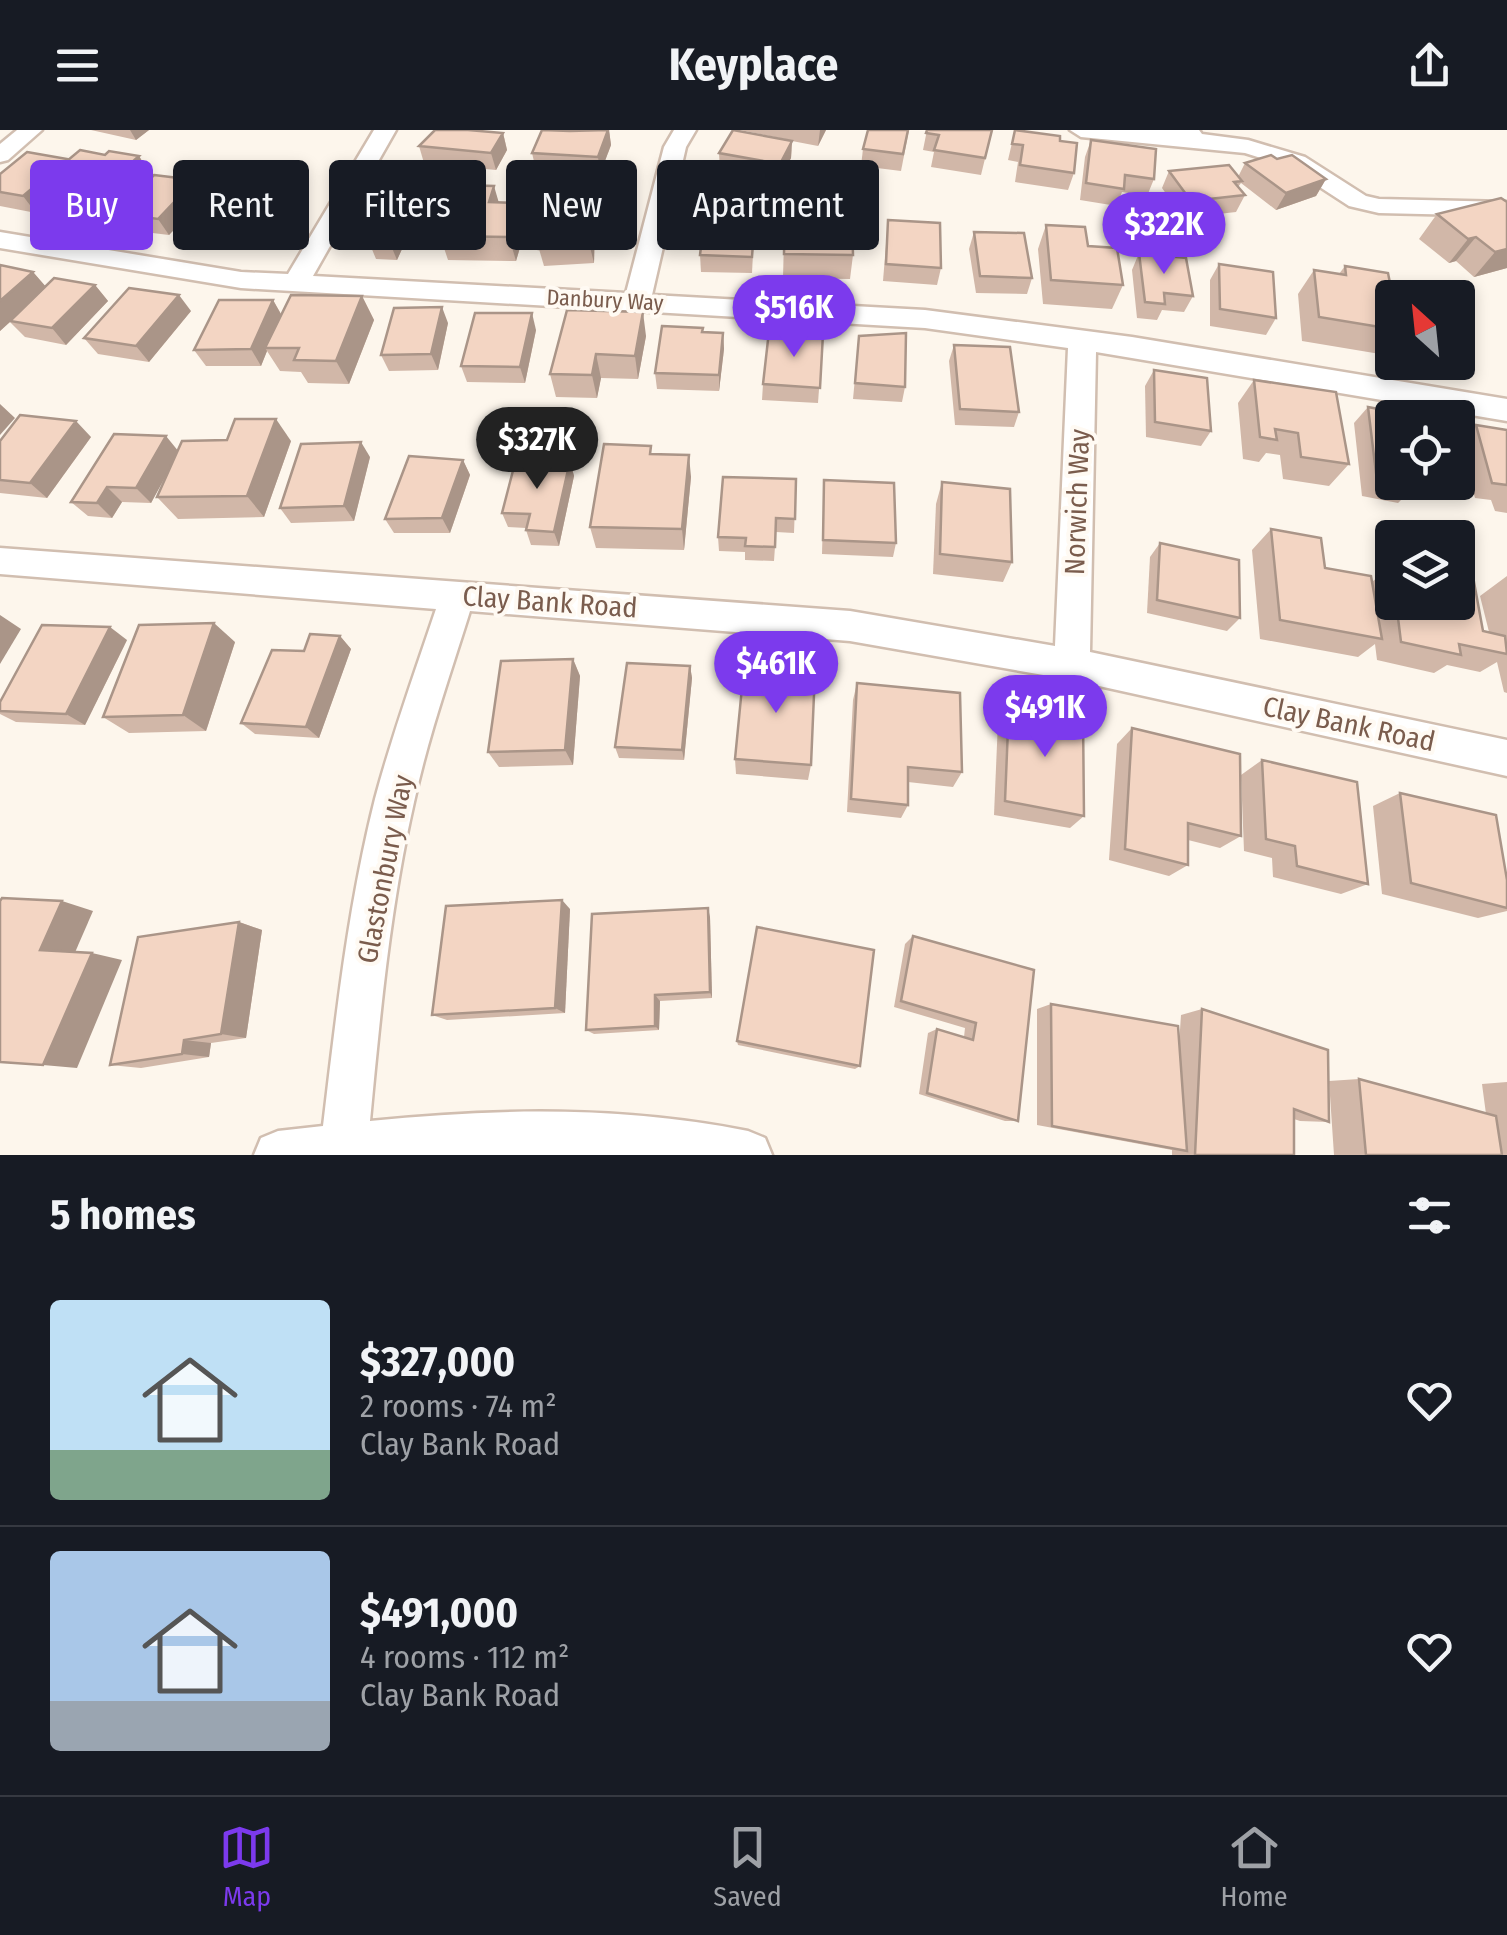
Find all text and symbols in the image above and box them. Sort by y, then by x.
icon: menu [50,38,105,93]
text: Keyplace [669,38,838,92]
icon: share [1402,38,1457,93]
chip: Buy [30,160,153,250]
chip: Rent [173,160,309,250]
chip: Filters [329,160,486,250]
chip: New [506,160,637,250]
chip: Apartment [657,160,879,250]
pin: $322K [1094,192,1234,277]
text: $322K [1124,205,1204,243]
pin: $516K [724,275,864,360]
north arrow [1375,280,1475,380]
map controls [1375,280,1475,620]
street label: Danbury Way [546,283,664,317]
text: $516K [755,288,833,326]
button: locate [1375,400,1475,500]
pin: $327K [467,407,607,492]
text: $327K [498,420,576,458]
street label: Norwich Way [1058,428,1096,576]
button: layers [1375,520,1475,620]
street label: Clay Bank Road [462,579,638,625]
pin: $461K [706,631,846,716]
text: $461K [736,644,816,682]
pin: $491K [975,675,1115,760]
text: $491K [1005,688,1085,726]
street label: Clay Bank Road [1260,690,1438,758]
street label: Glastonbury Way [351,771,420,966]
icon: filters [1402,1188,1457,1243]
text: 5 homes [50,1190,196,1240]
text: $327,000 [360,1337,515,1387]
icon: home [130,1340,250,1460]
icon: heart [1402,1373,1457,1428]
text: 2 rooms · 74 m² [360,1387,557,1425]
text: Clay Bank Road [360,1425,560,1463]
text: $491,000 [360,1588,518,1638]
icon: home [130,1591,250,1711]
icon: heart [1402,1624,1457,1679]
text: 4 rooms · 112 m² [360,1638,569,1676]
text: Clay Bank Road [360,1676,560,1714]
tab: Map [219,1820,274,1913]
tab: Saved [713,1820,782,1913]
tab: Home [1221,1820,1288,1913]

